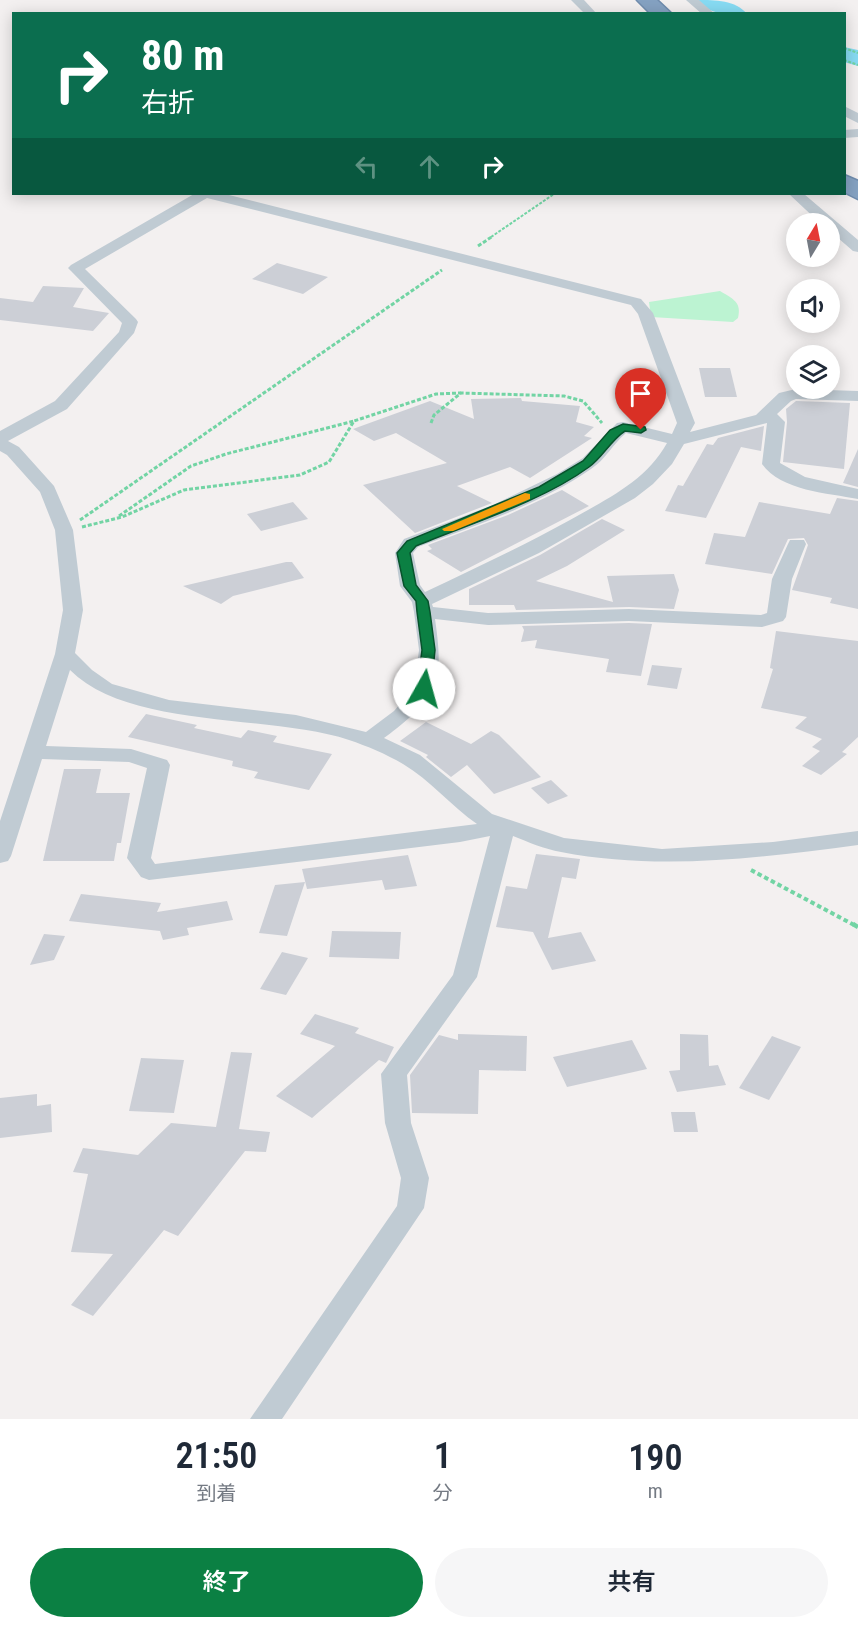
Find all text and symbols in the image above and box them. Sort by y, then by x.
text: 80 m [141,31,224,80]
icon: right [42,36,120,114]
text: 右折 [141,87,195,119]
icon: left [350,150,383,183]
icon: ahead [413,150,446,183]
icon: right [476,150,509,183]
north arrow [786,213,840,267]
map controls [786,213,840,399]
button: sound [786,279,840,333]
button: layers [786,345,840,399]
pin [615,368,666,430]
icon: arrive [624,377,657,410]
position arrow [392,657,456,721]
text: 21:50 [175,1435,257,1477]
text: 1 [434,1435,452,1477]
text: 190 [628,1437,683,1479]
text: m [648,1479,663,1503]
text: 到着 [196,1481,236,1505]
text: 分 [433,1481,453,1505]
button: 終了 [30,1548,423,1617]
button: 共有 [435,1548,828,1617]

